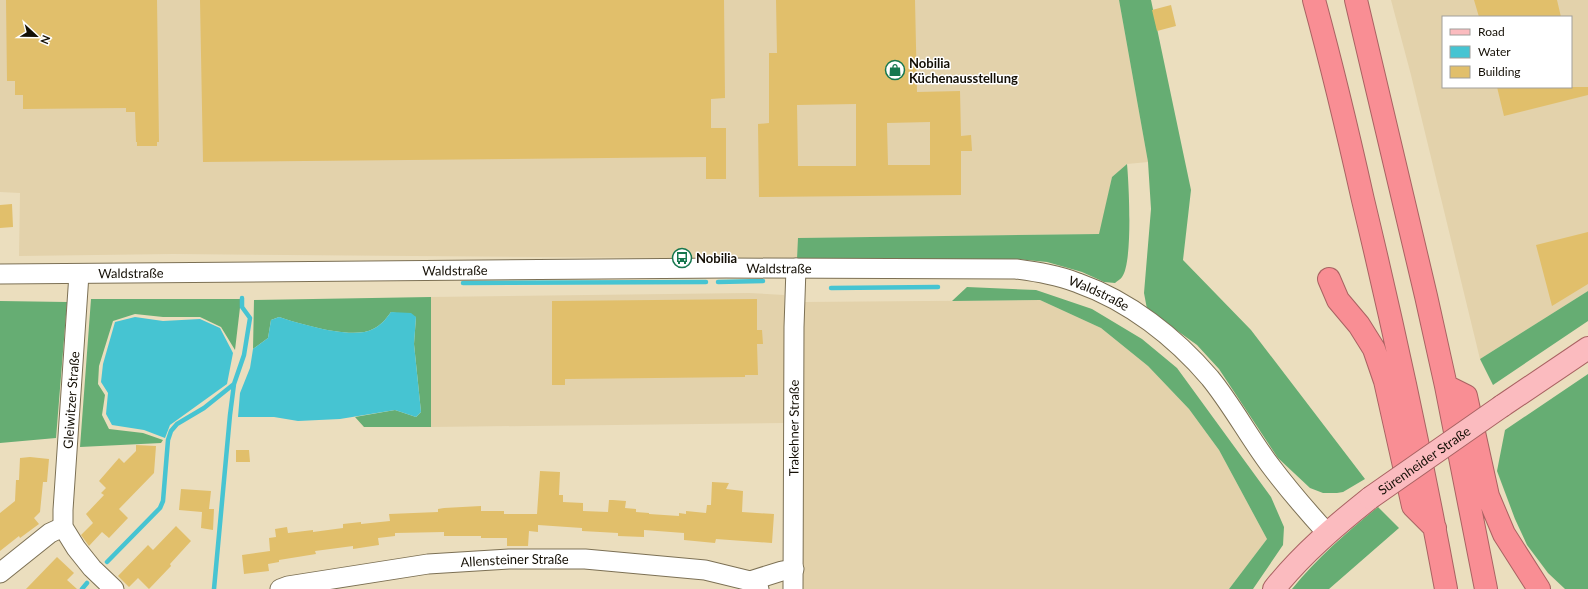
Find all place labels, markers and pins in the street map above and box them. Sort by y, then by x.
place label: Nobilia Küchenausstellung [909,55,1018,86]
shop icon: Nobilia Küchenausstellung [884,59,906,81]
bus stop icon: Nobilia [671,247,693,269]
place label: Nobilia [696,250,737,266]

